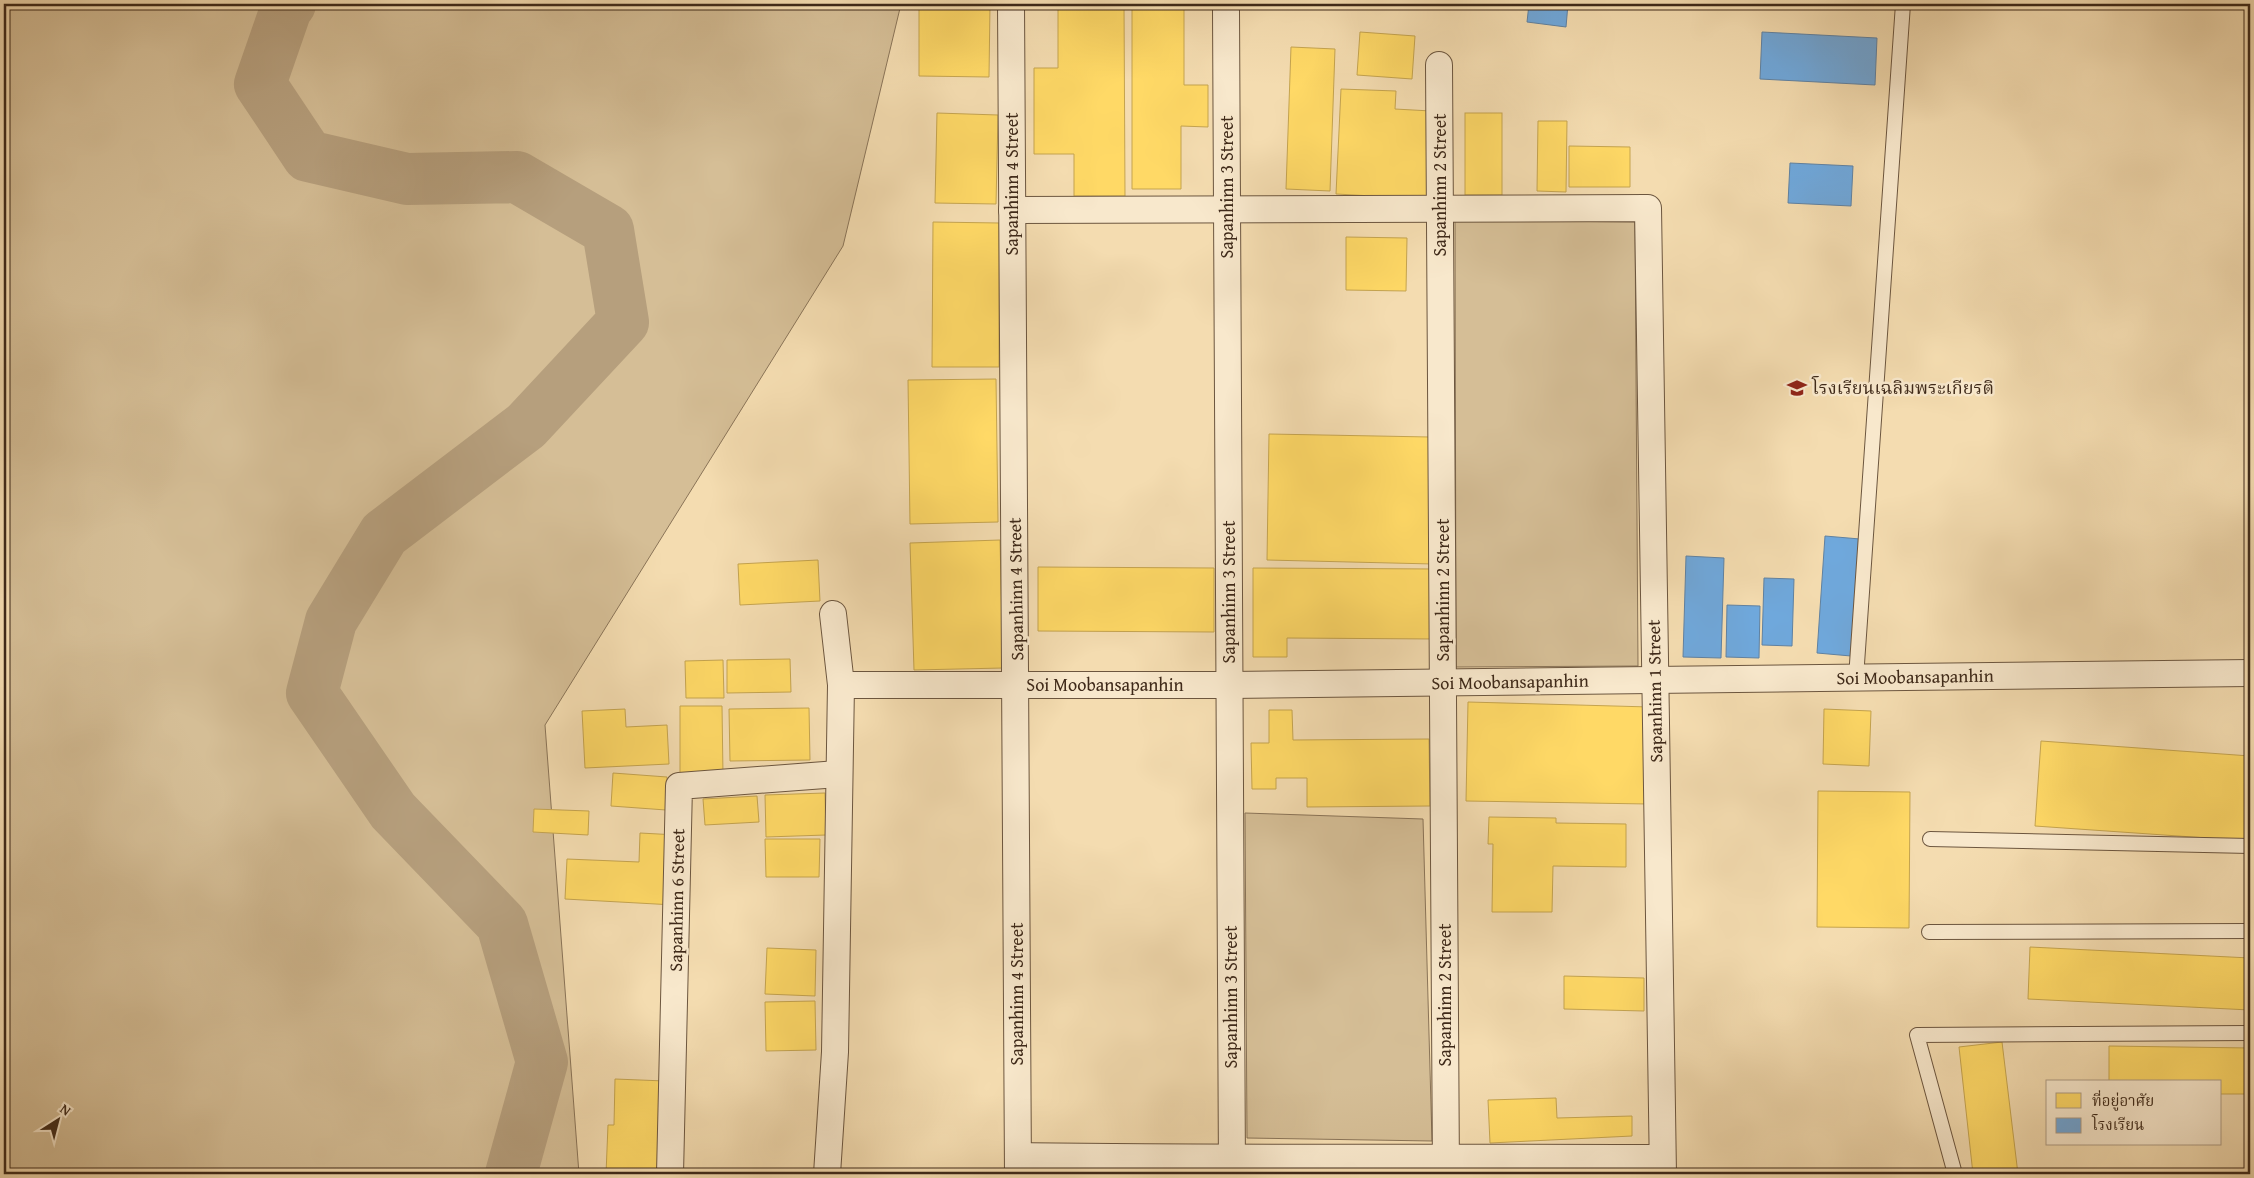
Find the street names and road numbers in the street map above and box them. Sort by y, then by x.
street label: Sapanhinn 4 Street [998,112,1025,256]
street label: Sapanhinn 2 Street [1426,113,1453,257]
street label: Sapanhinn 3 Street [1213,115,1240,259]
street label: Sapanhinn 4 Street [1001,517,1030,661]
street label: Sapanhinn 2 Street [1429,518,1456,662]
street label: Sapanhinn 3 Street [1215,520,1242,664]
street label: Sapanhinn 1 Street [1640,619,1669,763]
street label: Soi Moobansapanhin [1836,662,1994,691]
street label: Soi Moobansapanhin [1431,667,1589,696]
street label: Soi Moobansapanhin [1026,671,1184,698]
street label: Sapanhinn 6 Street [662,828,691,972]
street label: Sapanhinn 4 Street [1003,922,1030,1066]
street label: Sapanhinn 2 Street [1431,923,1458,1067]
street label: Sapanhinn 3 Street [1217,925,1244,1069]

